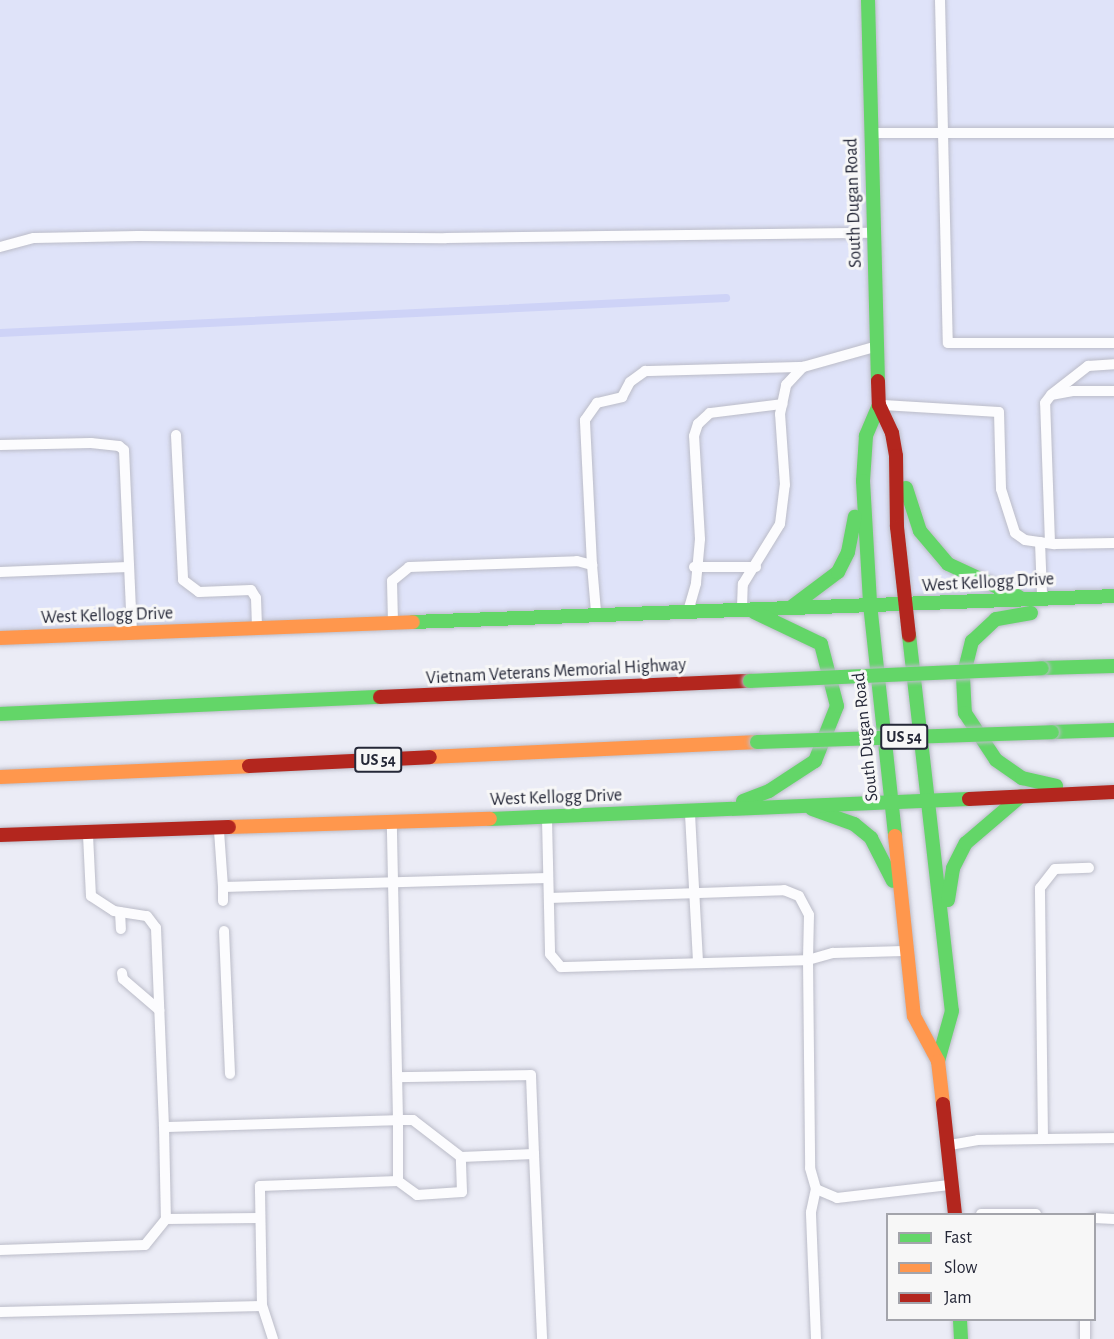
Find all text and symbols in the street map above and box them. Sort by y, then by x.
street label: South Dugan Road [841,138,867,268]
street label: West Kellogg Drive [921,569,1055,597]
street label: West Kellogg Drive [40,603,174,629]
street label: Vietnam Veterans Memorial Highway [425,654,687,690]
street label: South Dugan Road [848,671,884,803]
road number: US 54 [880,724,928,750]
road number: US 54 [354,747,402,773]
street label: West Kellogg Drive [489,785,623,811]
legend [886,1213,1096,1321]
text: Fast [944,1229,972,1247]
text: Slow [944,1259,977,1277]
text: Jam [944,1289,972,1307]

